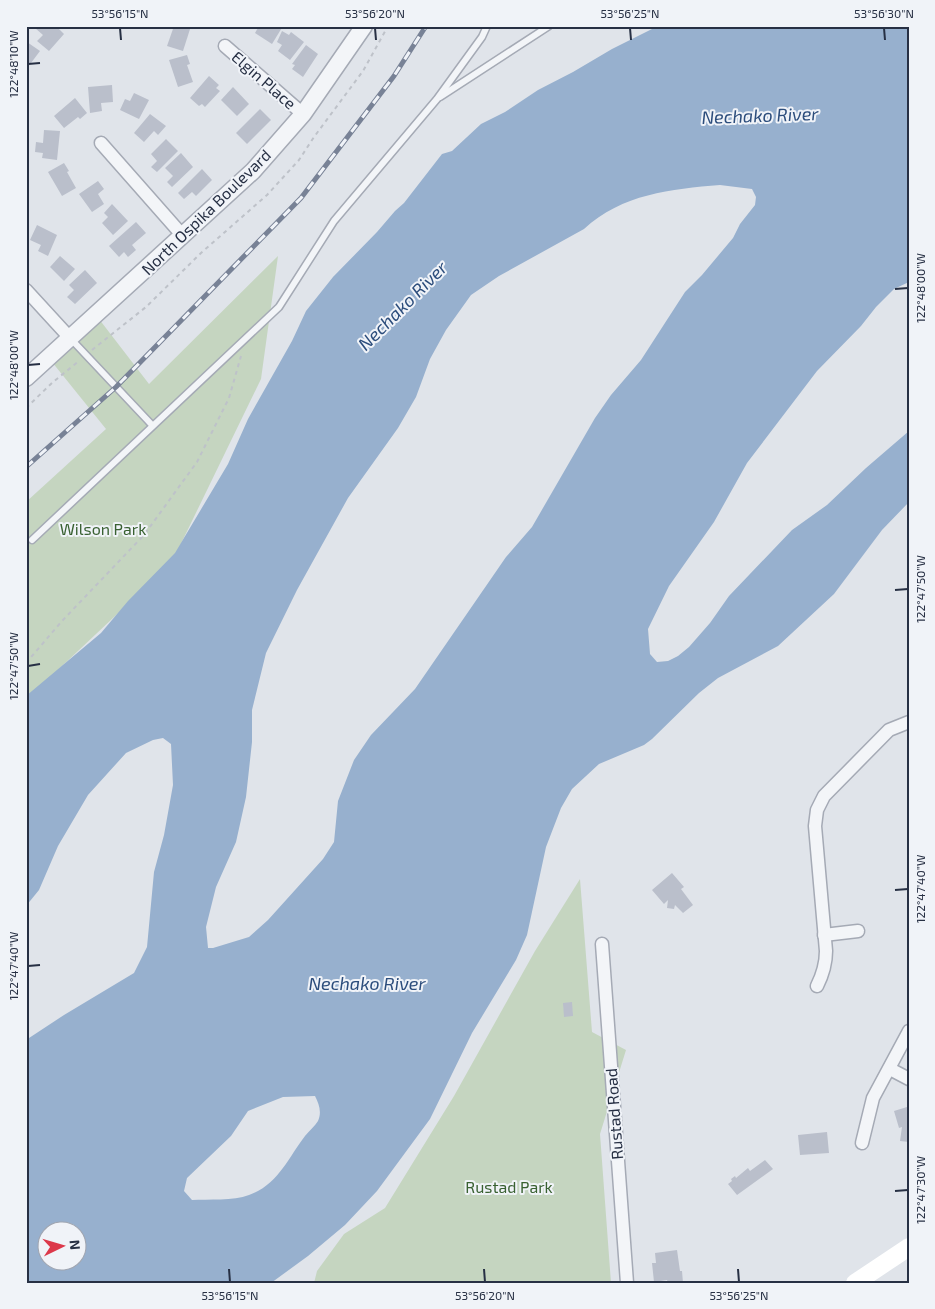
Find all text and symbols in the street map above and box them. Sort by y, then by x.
text: 53°56'15"N [91,6,149,20]
text: 53°56'20"N [345,6,405,20]
text: 53°56'25"N [600,6,660,20]
text: 53°56'30"N [854,6,914,20]
text: 122°48'10"W [6,30,20,98]
street label: Elgin Place [228,47,300,113]
water label: Nechako River [701,102,820,128]
street label: North Ospika Boulevard [137,145,274,278]
text: 122°48'00"W [913,253,927,323]
water label: Nechako River [353,256,452,354]
text: 122°48'00"W [6,330,20,400]
park label: Wilson Park [60,519,146,538]
text: 122°47'50"W [913,555,927,623]
text: 122°47'50"W [6,632,20,700]
text: 122°47'40"W [913,855,927,923]
text: 122°47'40"W [6,932,20,1000]
water label: Nechako River [308,972,426,994]
street label: Rustad Road [601,1068,626,1160]
text: 122°47'30"W [913,1156,927,1224]
park label: Rustad Park [465,1177,553,1196]
north arrow [38,1222,88,1272]
text: N [67,1239,84,1251]
text: 53°56'15"N [201,1288,259,1302]
text: 53°56'20"N [455,1288,515,1302]
text: 53°56'25"N [709,1288,769,1302]

